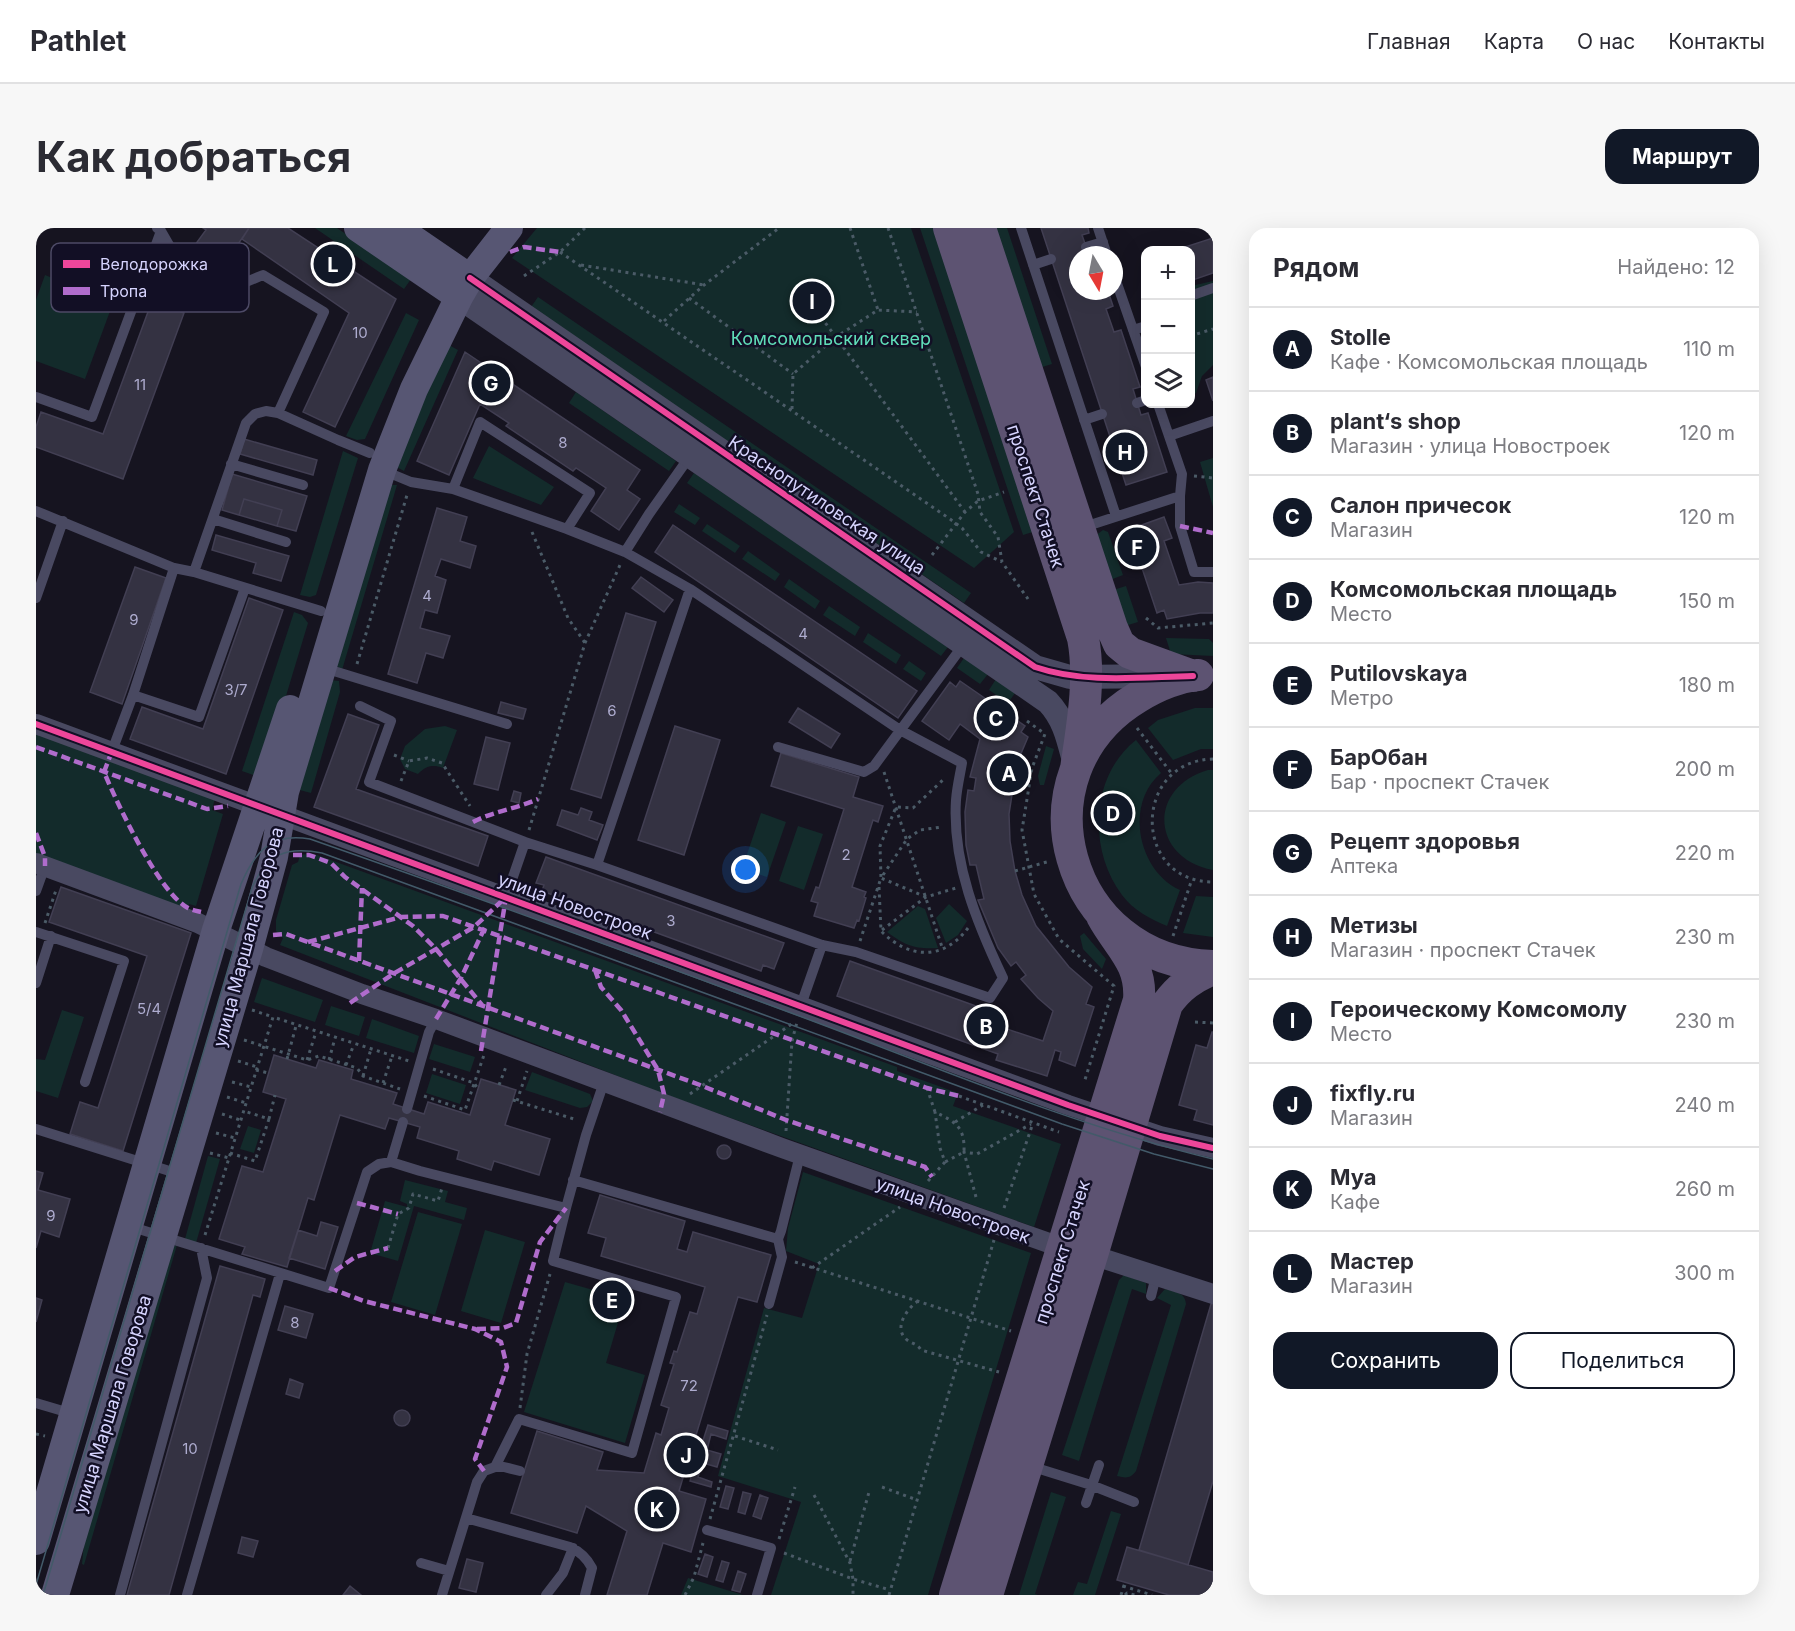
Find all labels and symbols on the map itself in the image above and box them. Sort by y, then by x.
pin: L [314,242,352,286]
legend [51,243,249,312]
north arrow [1069,246,1123,300]
text: Велодорожка [100,254,208,274]
pin: I [792,278,832,324]
text: Тропа [100,281,147,301]
house number: 10 [352,323,368,342]
park label: Комсомольский сквер [731,328,931,349]
pin: G [472,360,510,406]
house number: 11 [134,375,146,394]
street label: проспект Стачек [1003,422,1069,570]
pin: H [1106,430,1144,474]
street label: Краснопутиловская улица [725,431,929,579]
house number: 8 [558,433,568,452]
pin: F [1118,524,1156,570]
house number: 4 [422,586,432,605]
house number: 9 [129,610,139,629]
house number: 4 [798,624,808,643]
house number: 3/7 [224,680,248,699]
pin: C [976,696,1016,740]
house number: 6 [607,701,617,720]
pin: A [990,750,1028,796]
pin: D [1094,790,1132,836]
street label: улица Маршала Говорова [208,825,288,1049]
house number: 2 [841,845,851,864]
your location [731,855,760,884]
street label: улица Новостроек [495,868,655,944]
house number: 3 [666,911,676,930]
house number: 5/4 [137,999,161,1018]
pin: B [966,1004,1006,1048]
street label: улица Новостроек [873,1172,1033,1248]
street label: проспект Стачек [1030,1177,1094,1326]
house number: 9 [46,1206,56,1225]
pin: E [592,1278,632,1322]
street label: улица Маршала Говорова [69,1292,155,1516]
house number: 8 [290,1313,300,1332]
house number: 72 [680,1376,698,1395]
pin: J [666,1432,706,1478]
house number: 10 [182,1439,198,1458]
pin: K [638,1486,676,1532]

